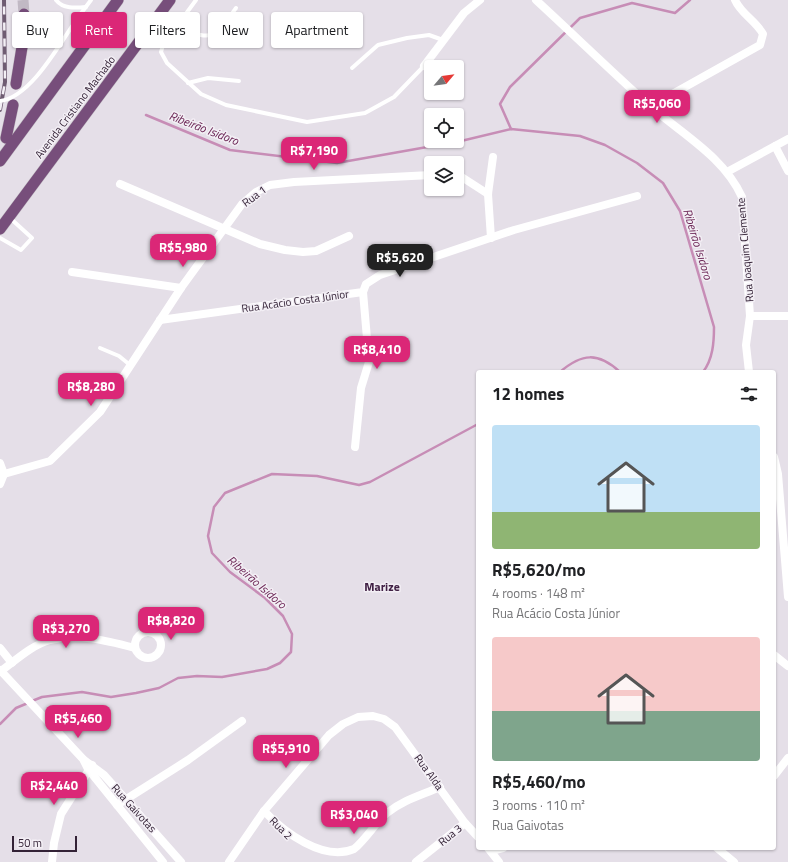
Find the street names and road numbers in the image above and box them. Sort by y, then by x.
street label: Avenida Cristiano Machado [31,52,119,162]
street label: Rua 1 [239,182,269,210]
street label: Rua Joaquim Clemente [732,197,758,303]
street label: Rua Acácio Costa Júnior [240,286,350,316]
street label: Rua Alda [410,751,448,794]
street label: Rua Gaivotas [108,780,160,836]
street label: Rua 2 [266,813,296,843]
street label: Rua 3 [435,820,465,850]

